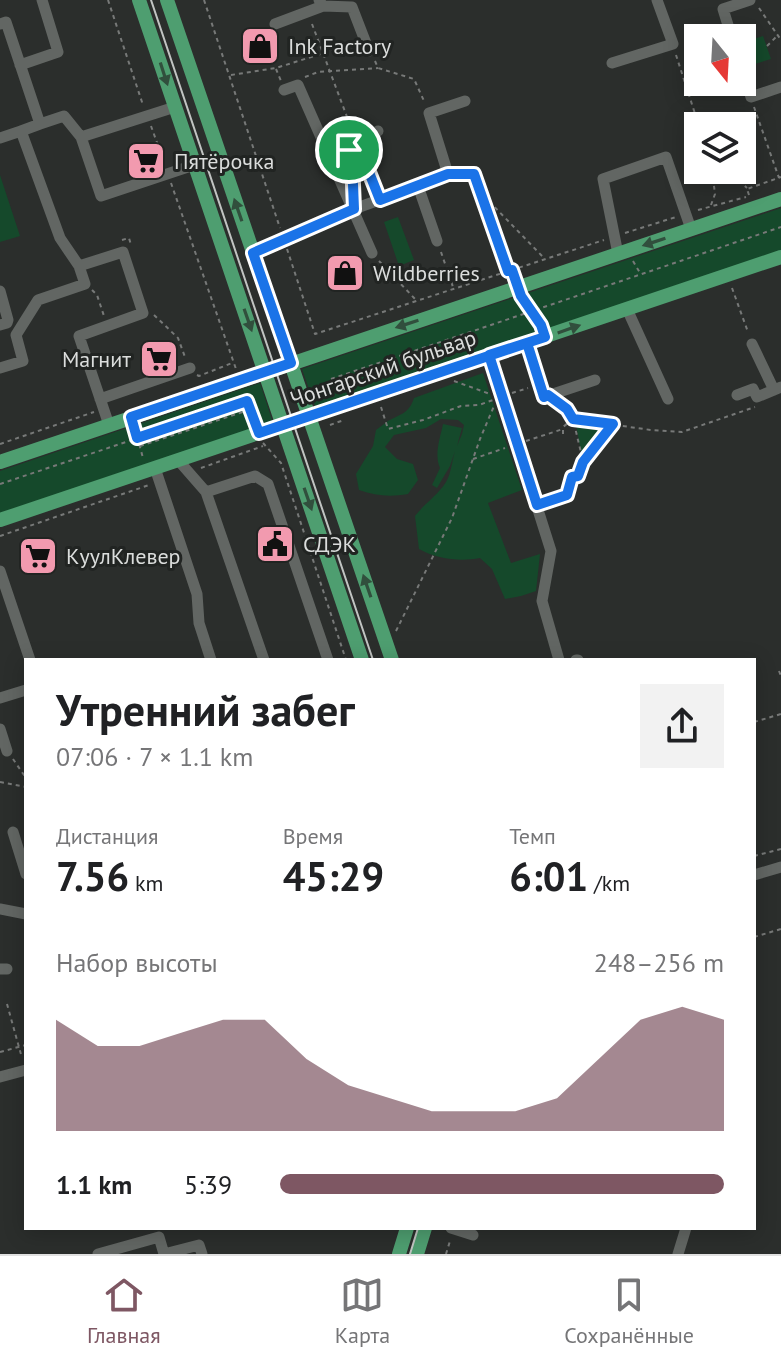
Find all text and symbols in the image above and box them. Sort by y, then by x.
north arrow [684,24,756,96]
map controls [684,24,756,184]
shop icon: Ink Factory [239,25,281,67]
place label: Ink Factory [288,32,392,60]
one-way arrow [158,62,170,86]
button: layers [684,112,756,184]
pin [315,116,383,184]
icon: arrive [327,128,371,172]
supermarket icon: Пятёрочка [125,140,167,182]
place label: Пятёрочка [174,147,274,175]
one-way arrow [232,198,244,222]
one-way arrow [642,236,666,248]
shop icon: Wildberries [324,252,366,294]
place label: Wildberries [373,259,480,287]
one-way arrow [242,308,255,332]
one-way arrow [395,319,419,331]
one-way arrow [557,322,581,334]
street label: Чонгарский бульвар [286,323,480,413]
supermarket icon: Магнит [138,338,180,380]
place label: Магнит [62,345,131,373]
one-way arrow [303,487,315,511]
public building icon: СДЭК [254,523,296,565]
place label: СДЭК [303,530,356,558]
supermarket icon: КуулКлевер [17,535,59,577]
place label: КуулКлевер [66,542,181,570]
one-way arrow [360,574,372,598]
text: Утренний забег [56,681,355,738]
button: share [640,684,724,768]
text: 07:06 · 7 × 1.1 km [56,740,253,773]
text: Дистанция [56,822,158,850]
text: Время [283,822,343,850]
text: Темп [509,822,556,850]
text: 7.56 [56,850,129,902]
text: 45:29 [283,850,384,902]
text: 6:01 [509,850,588,902]
text: km [129,869,163,897]
text: /km [588,869,630,897]
text: Набор высоты [56,946,218,979]
text: 248–256 m [594,946,724,979]
text: 1.1 km [56,1168,132,1201]
text: 5:39 [184,1168,232,1201]
tab: Главная [87,1273,161,1349]
tab: Карта [335,1273,390,1349]
tab: Сохранённые [564,1273,694,1349]

